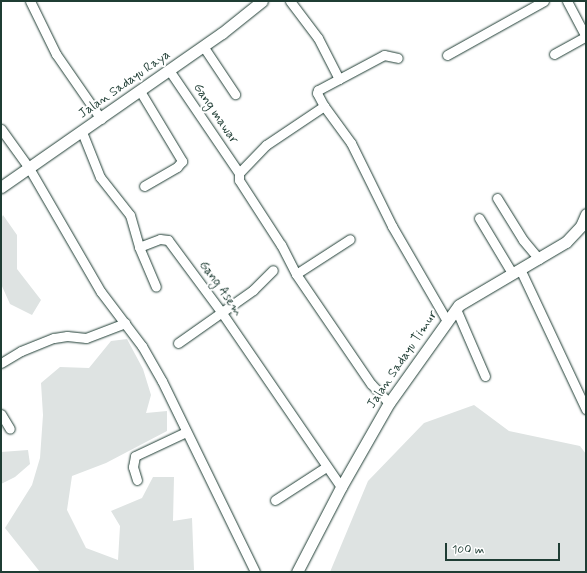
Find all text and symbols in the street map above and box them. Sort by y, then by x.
street label: Jalan Sadayu Raya [76,48,174,122]
street label: Gang mawar [189,81,241,147]
street label: Gang Asem [195,258,245,320]
street label: Jalan Sadayu Timur [365,309,441,411]
scale bar [447,535,562,561]
text: 100 m [452,542,484,558]

